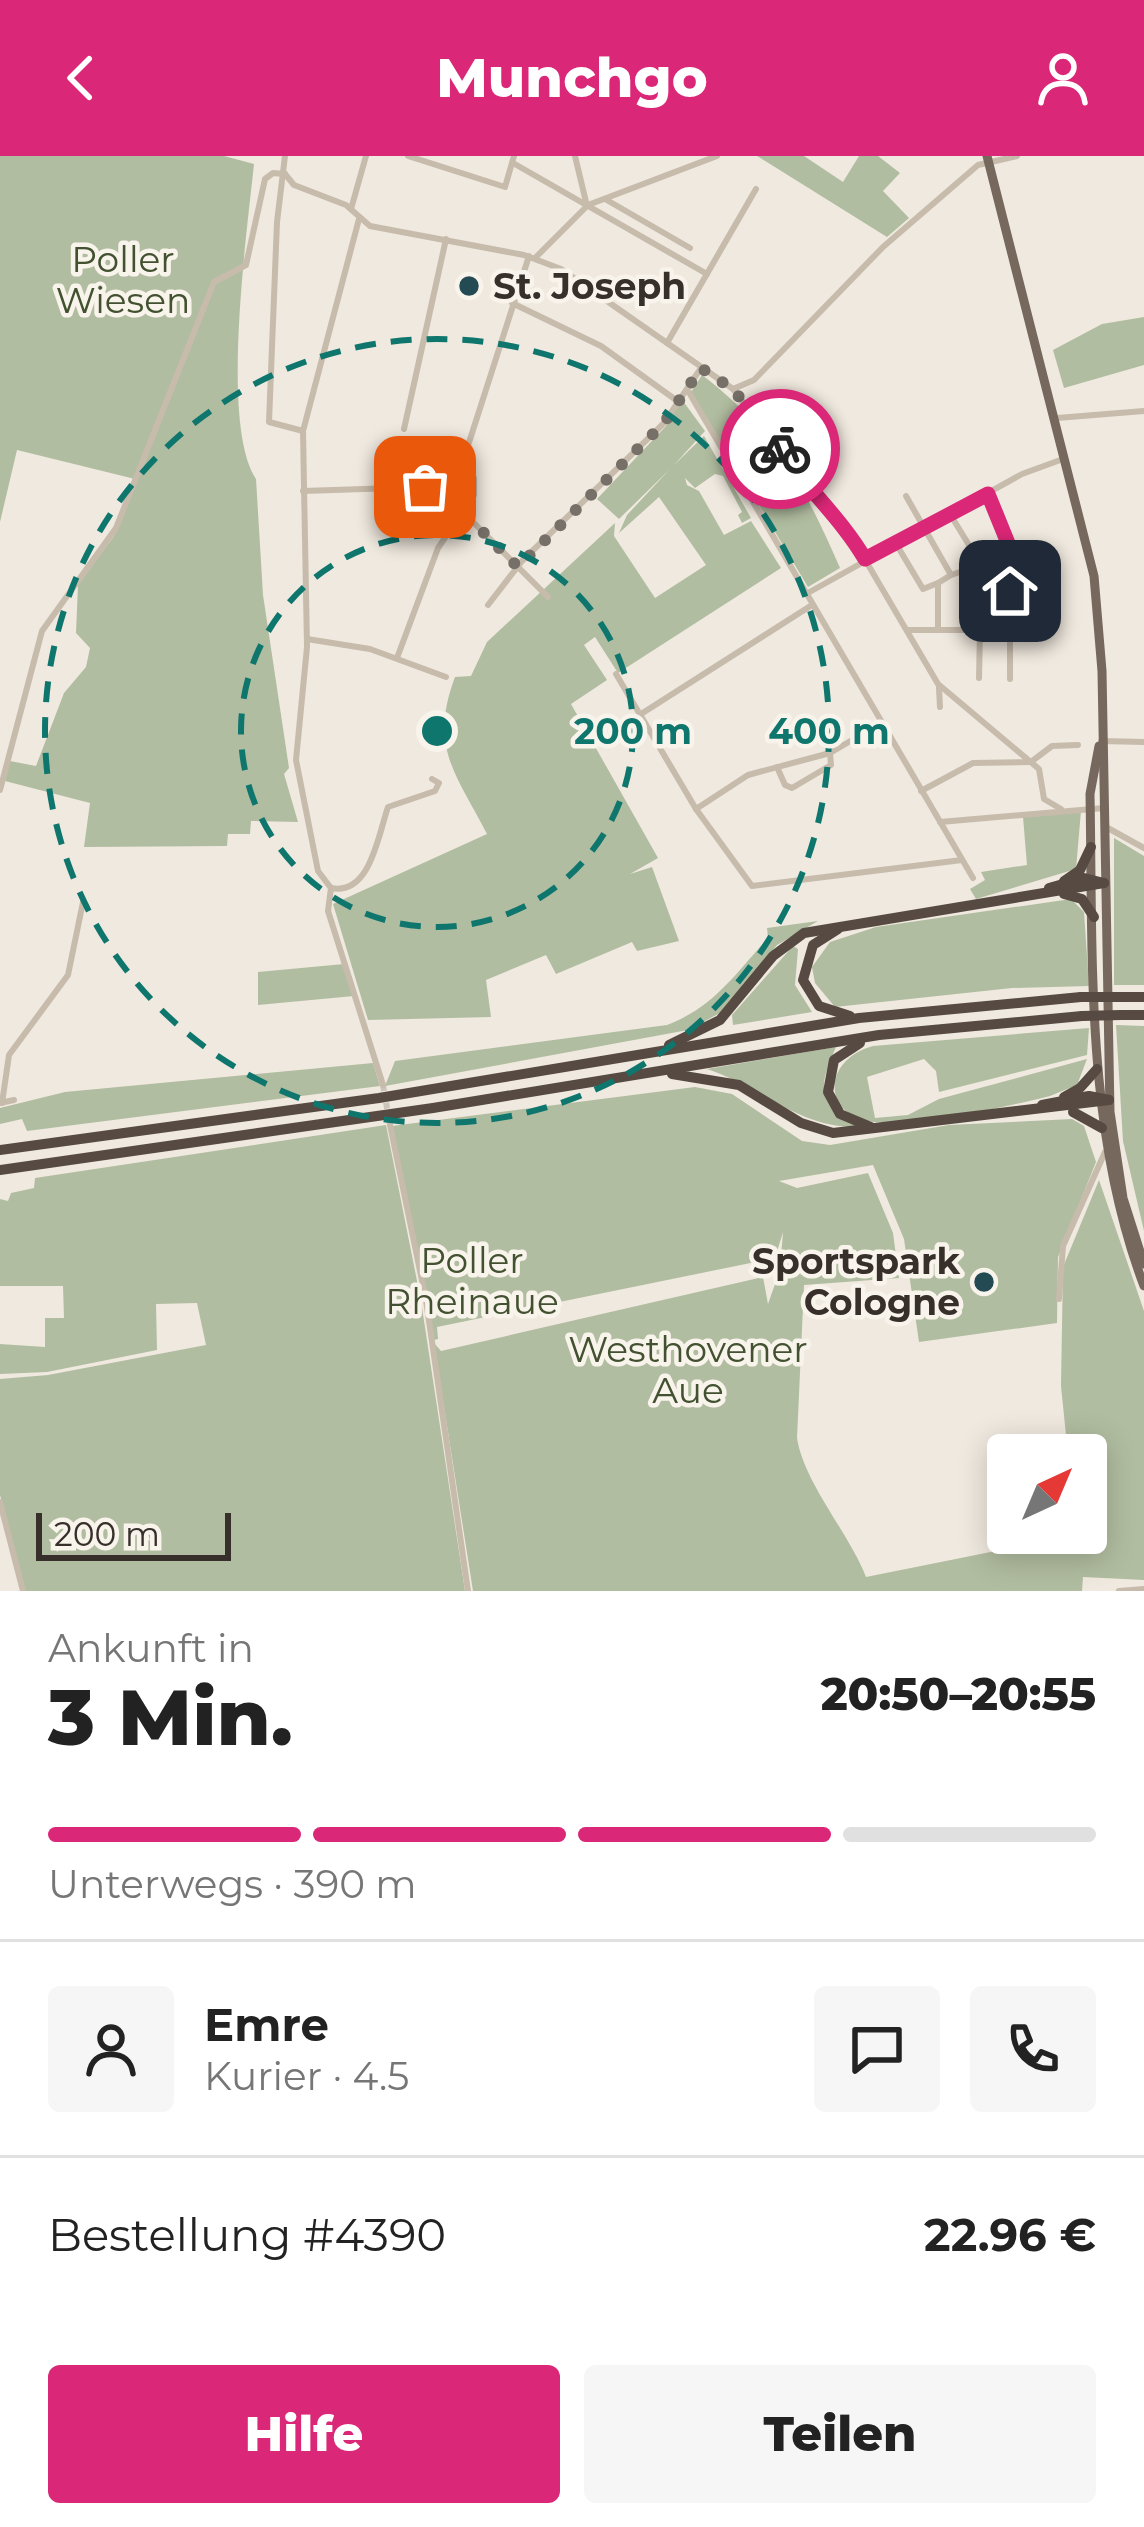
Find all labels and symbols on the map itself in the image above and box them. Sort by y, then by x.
park label: Poller Wiesen [56,237,190,322]
place label: St. Joseph [493,264,686,308]
marker: St. Joseph [456,273,482,299]
courier [720,389,840,509]
pin [374,436,476,538]
pin [959,540,1061,642]
text: 200 m [574,709,692,753]
text: 400 m [768,709,890,753]
centre of rings [416,710,458,752]
park label: Poller Rheinaue [385,1238,559,1323]
place label: Sportspark Cologne [752,1239,960,1324]
marker: Sportspark Cologne [971,1269,997,1295]
park label: Westhovener Aue [568,1327,808,1412]
north arrow [987,1434,1107,1554]
scale bar [36,1507,231,1560]

